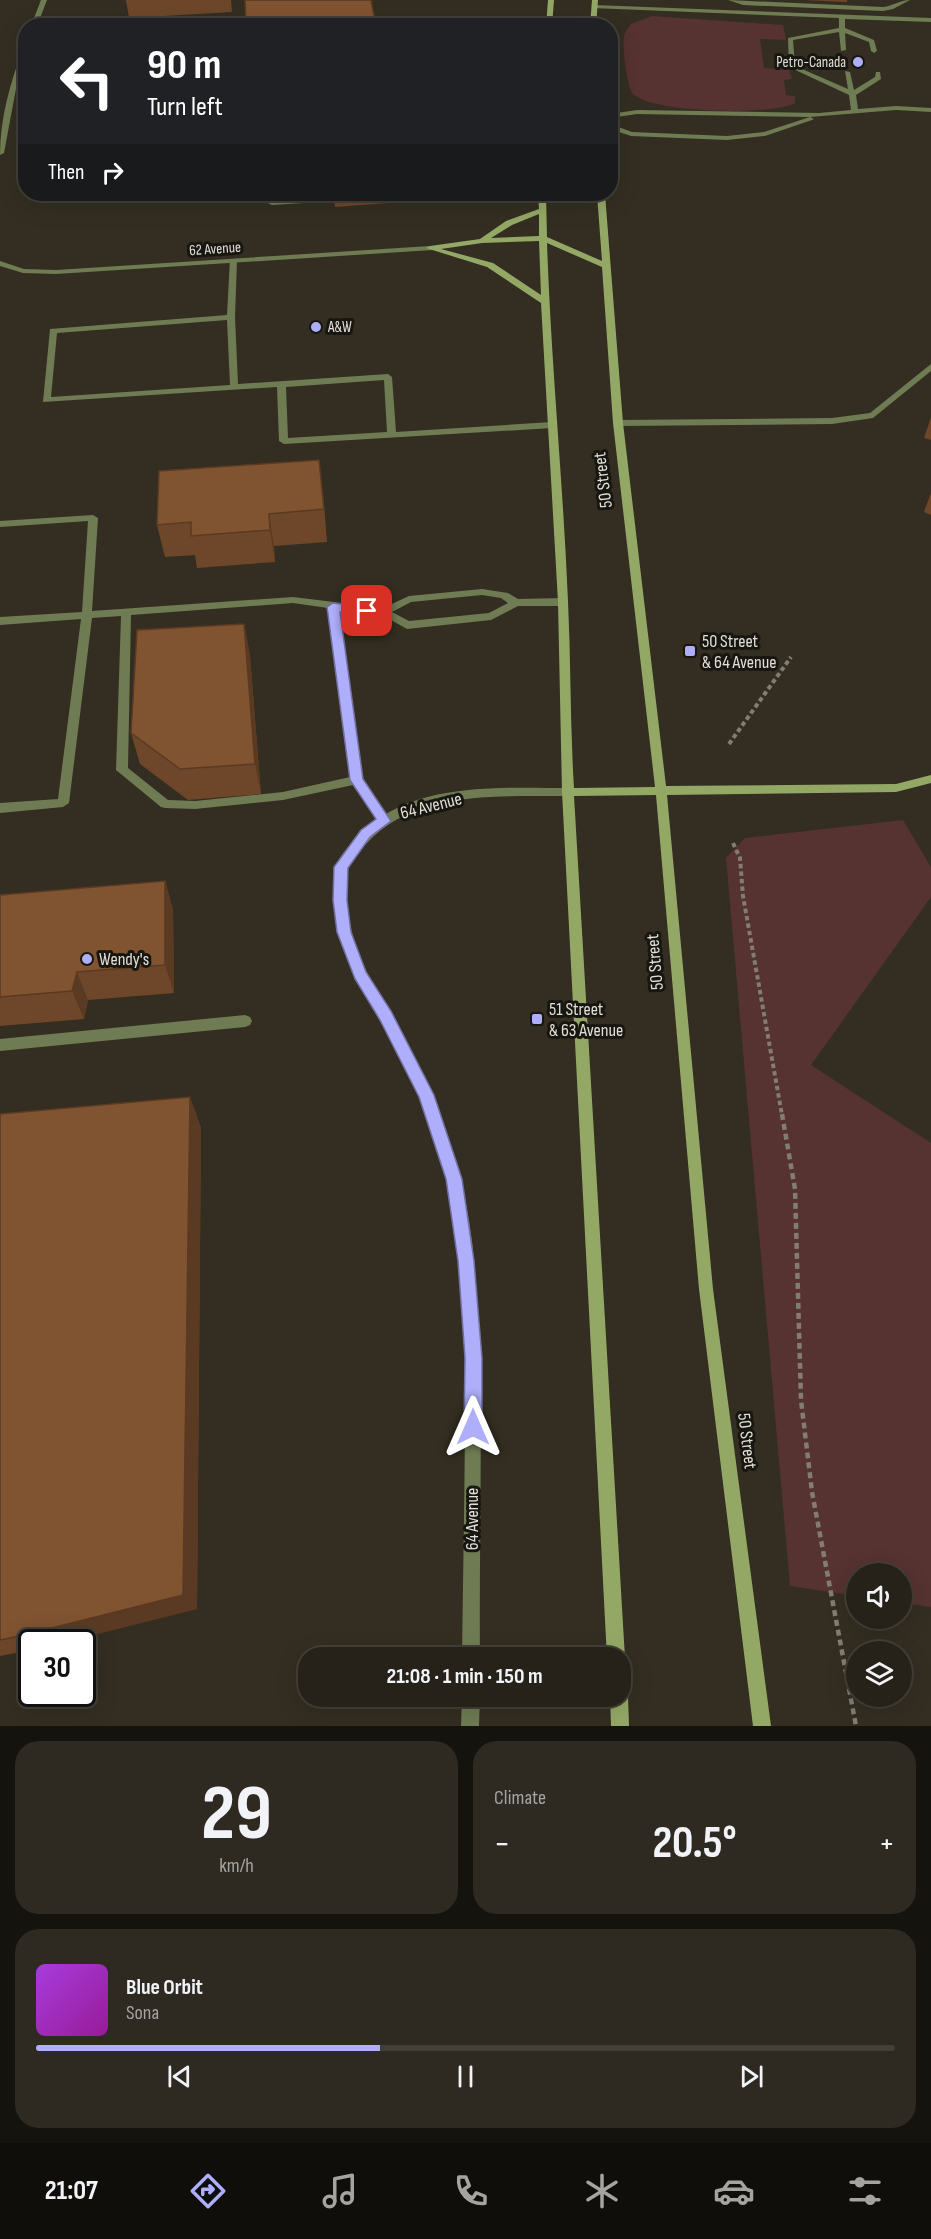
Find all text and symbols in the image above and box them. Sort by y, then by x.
text: 90 m [147,40,221,91]
icon: left [48,42,126,120]
place label: Petro-Canada [776,53,846,72]
marker: Petro-Canada [851,55,865,69]
text: Turn left [147,91,223,123]
icon: right [96,156,129,189]
text: Then [48,159,84,186]
street label: 62 Avenue [188,238,242,260]
place label: A&W [327,318,352,337]
marker: A&W [309,320,323,334]
street label: 50 Street [589,450,617,509]
pin [341,585,392,636]
icon: arrive [350,594,383,627]
place label: 50 Street & 64 Avenue [702,631,777,673]
marker: 50 Street & 64 Avenue [683,644,697,658]
street label: 64 Avenue [398,788,464,824]
street label: 50 Street [642,933,668,991]
place label: Wendy's [99,949,149,970]
marker: Wendy's [80,952,94,966]
place label: 51 Street & 63 Avenue [549,999,623,1041]
marker: 51 Street & 63 Avenue [530,1012,544,1026]
position arrow [441,1395,505,1459]
street label: 50 Street [733,1412,761,1471]
street label: 64 Avenue [462,1488,483,1550]
map controls [846,1563,912,1707]
button: sound [846,1563,912,1629]
speed limit sign: 30 [18,1629,96,1707]
button: layers [846,1641,912,1707]
text: 21:08 · 1 min · 150 m [386,1663,543,1690]
text: 29 [201,1768,272,1861]
text: Climate [494,1786,546,1810]
text: 20.5° [652,1816,737,1871]
text: − [494,1824,510,1864]
text: + [879,1824,895,1864]
text: km/h [219,1854,254,1878]
text: Blue Orbit [126,1974,203,2001]
text: Sona [126,2001,159,2025]
icon: previous [163,2060,196,2093]
icon: pause [449,2060,482,2093]
icon: next [735,2060,768,2093]
icon: directions [187,2170,229,2212]
icon: music [319,2170,361,2212]
icon: phone [450,2170,492,2212]
icon: climate [581,2170,623,2212]
icon: car [713,2170,755,2212]
icon: filters [844,2170,886,2212]
text: 21:07 [45,2175,98,2207]

